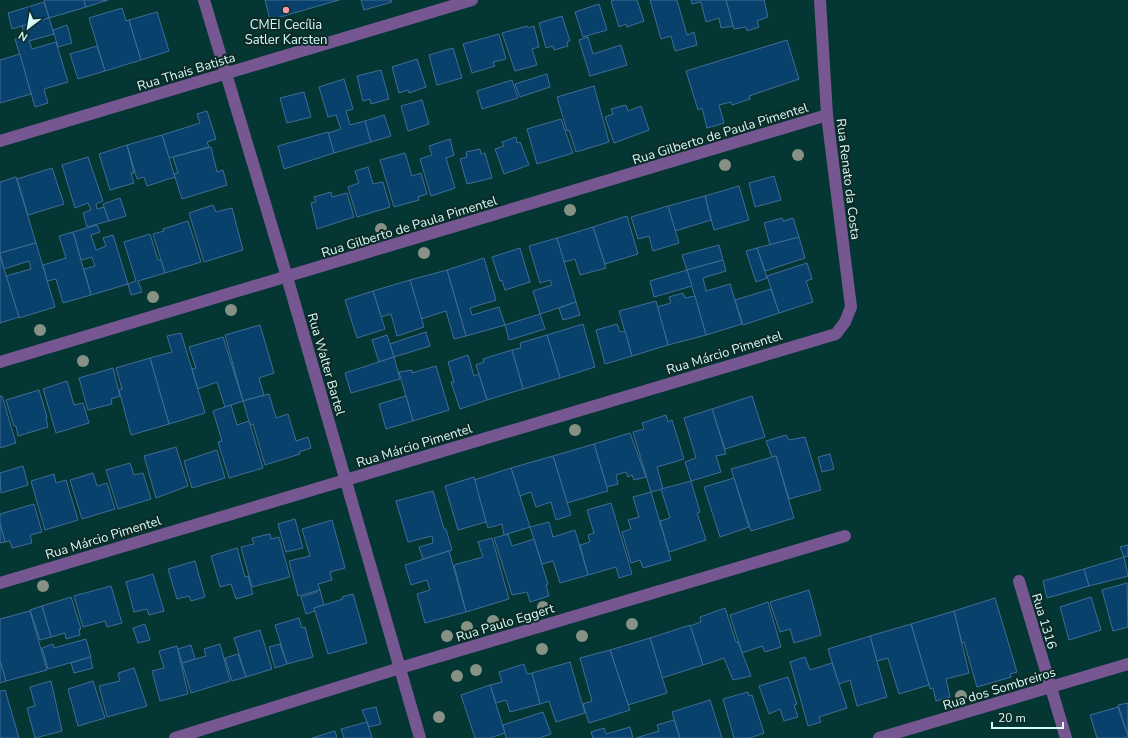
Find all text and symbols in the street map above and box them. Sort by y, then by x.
marker: CMEI Cecília Satler Karsten [281,5,291,15]
north arrow [8,8,48,48]
place label: CMEI Cecília Satler Karsten [245,16,327,49]
text: N [16,28,30,45]
street label: Rua Thaís Batista [135,48,238,95]
street label: Rua Gilberto de Paula Pimentel [630,99,811,169]
street label: Rua Renato da Costa [832,117,864,241]
street label: Rua Gilberto de Paula Pimentel [319,192,500,262]
street label: Rua Walter Bartel [303,311,349,418]
street label: Rua Márcio Pimentel [664,327,785,379]
street label: Rua Márcio Pimentel [354,420,475,472]
street label: Rua Márcio Pimentel [43,512,164,564]
street label: Rua 1316 [1027,591,1061,652]
street label: Rua Paulo Eggert [454,599,557,646]
street label: Rua dos Sombreiros [941,663,1058,715]
scale bar [992,704,1063,730]
text: 20 m [998,710,1026,726]

